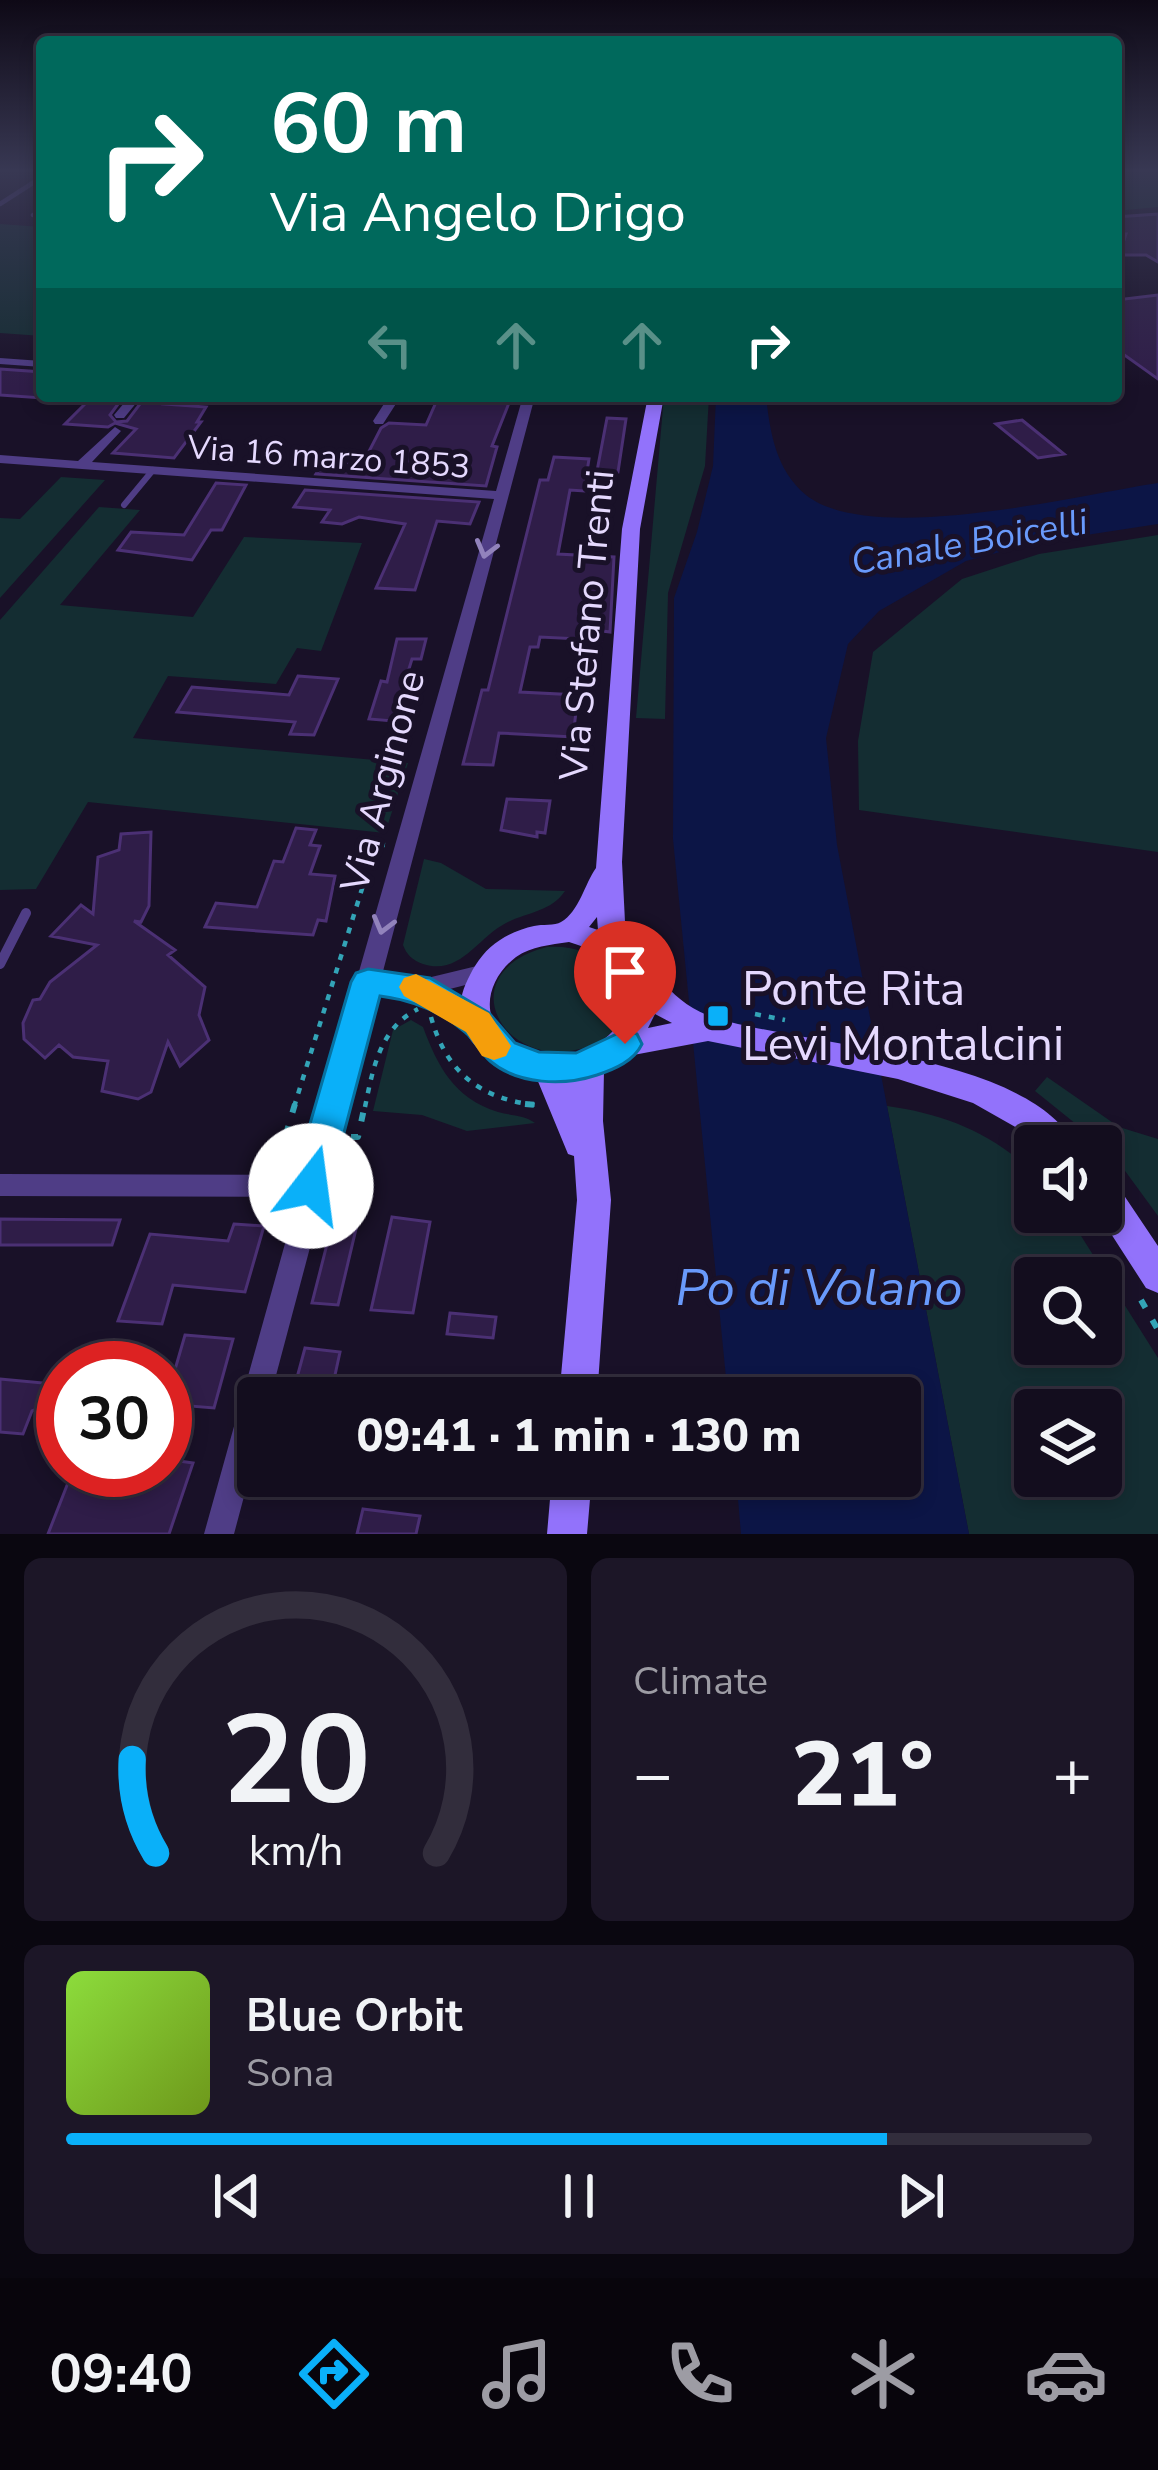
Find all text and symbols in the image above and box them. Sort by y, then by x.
text: 60 m [270,67,467,182]
icon: right [72,84,228,240]
text: Via Angelo Drigo [270,176,686,250]
icon: left [357,312,423,378]
icon: ahead [483,312,549,378]
icon: ahead [609,312,675,378]
icon: right [735,312,801,378]
street label: Via 16 marzo 1853 [185,425,472,490]
street label: Via Stefano Trenti [547,467,627,784]
water label: Canale Boicelli [847,497,1092,587]
one-way arrow [476,538,501,559]
street label: Via Arginone [328,665,438,899]
one-way arrow [373,914,398,935]
pin [574,921,676,1044]
icon: arrive [592,939,658,1005]
place label: Ponte Rita Levi Montalcini [742,956,1064,1077]
marker: Ponte Rita Levi Montalcini [705,1003,731,1029]
position arrow [248,1123,374,1249]
map controls [1014,1125,1122,1497]
button: sound [1014,1125,1122,1233]
water label: Po di Volano [675,1253,963,1323]
button: search [1014,1257,1122,1365]
speed limit sign: 30 [36,1341,192,1497]
button: layers [1014,1389,1122,1497]
text: 09:41 · 1 min · 130 m [356,1406,802,1467]
text: Climate [633,1655,768,1708]
text: 20 [221,1676,370,1846]
text: 21° [791,1714,934,1837]
text: − [633,1730,673,1820]
text: + [1052,1730,1092,1820]
text: km/h [248,1821,343,1879]
text: Blue Orbit [246,1986,463,2047]
text: Sona [246,2047,335,2100]
icon: previous [204,2163,270,2229]
icon: pause [546,2163,612,2229]
icon: next [888,2163,954,2229]
icon: directions [292,2332,376,2416]
icon: music [475,2332,559,2416]
icon: phone [658,2332,742,2416]
icon: climate [841,2332,925,2416]
icon: car [1024,2332,1108,2416]
text: 09:40 [50,2337,193,2411]

